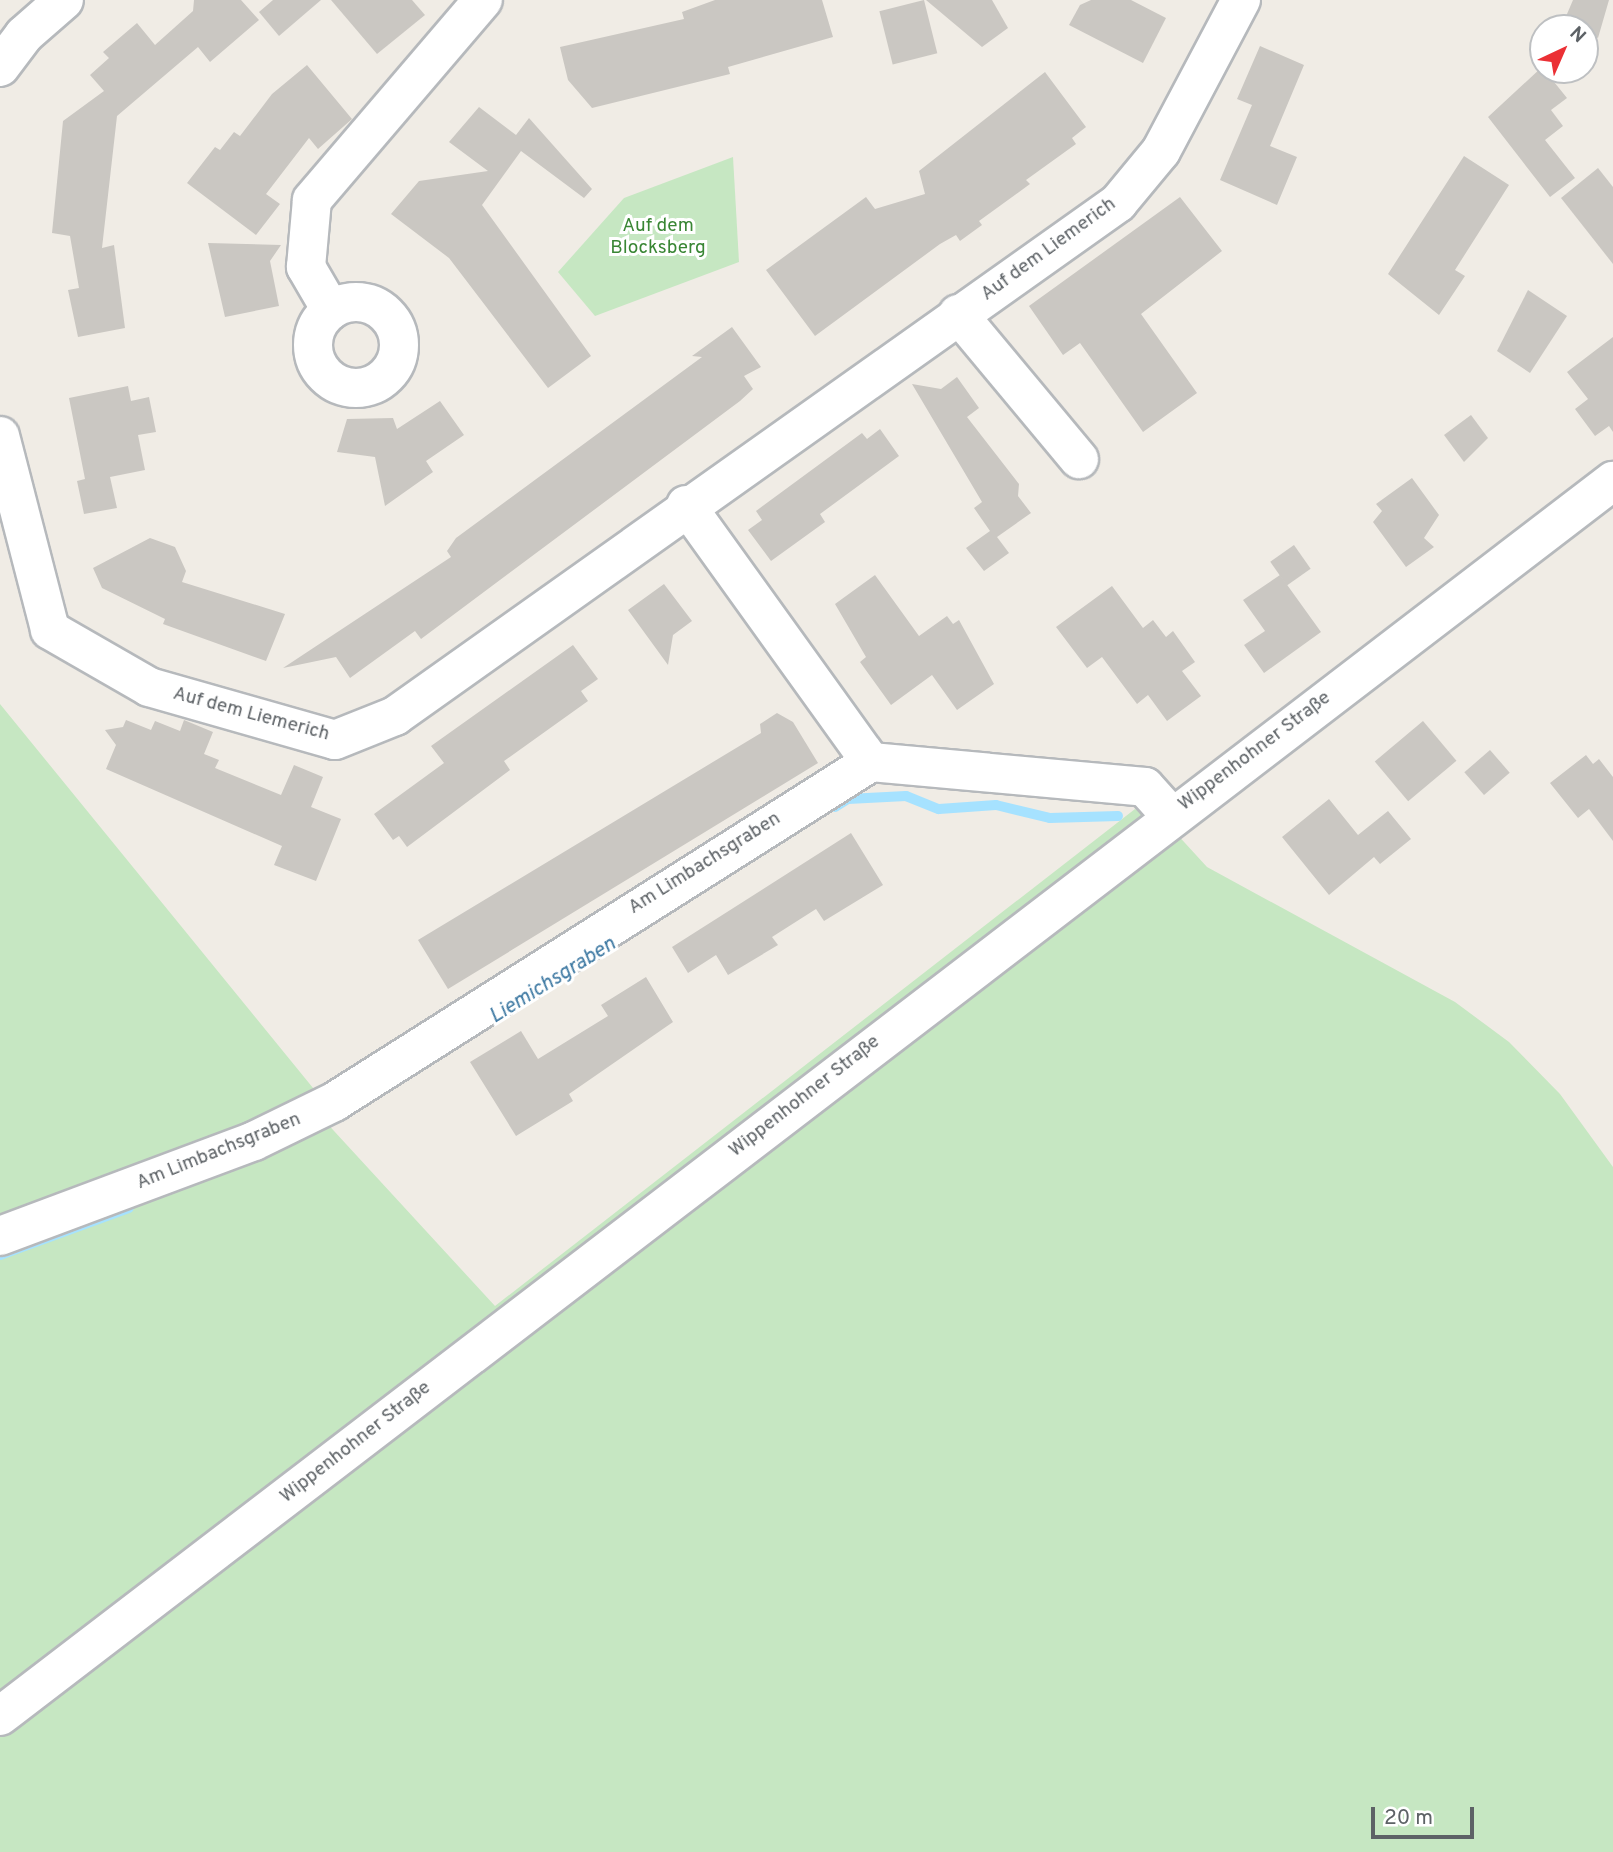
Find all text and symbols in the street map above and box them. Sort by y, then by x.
north arrow [1529,14,1599,84]
text: N [1564,22,1590,49]
street label: Auf dem Liemerich [977,193,1121,307]
park label: Auf dem Blocksberg [610,216,706,260]
street label: Auf dem Liemerich [170,683,332,747]
street label: Wippenhohner Straße [1174,687,1336,817]
street label: Am Limbachsgraben [625,808,785,920]
water label: Liemichsgraben [485,932,621,1030]
street label: Wippenhohner Straße [725,1031,885,1163]
street label: Am Limbachsgraben [134,1109,304,1195]
street label: Wippenhohner Straße [276,1377,436,1509]
scale bar [1375,1792,1478,1836]
text: 20 m [1384,1805,1433,1832]

